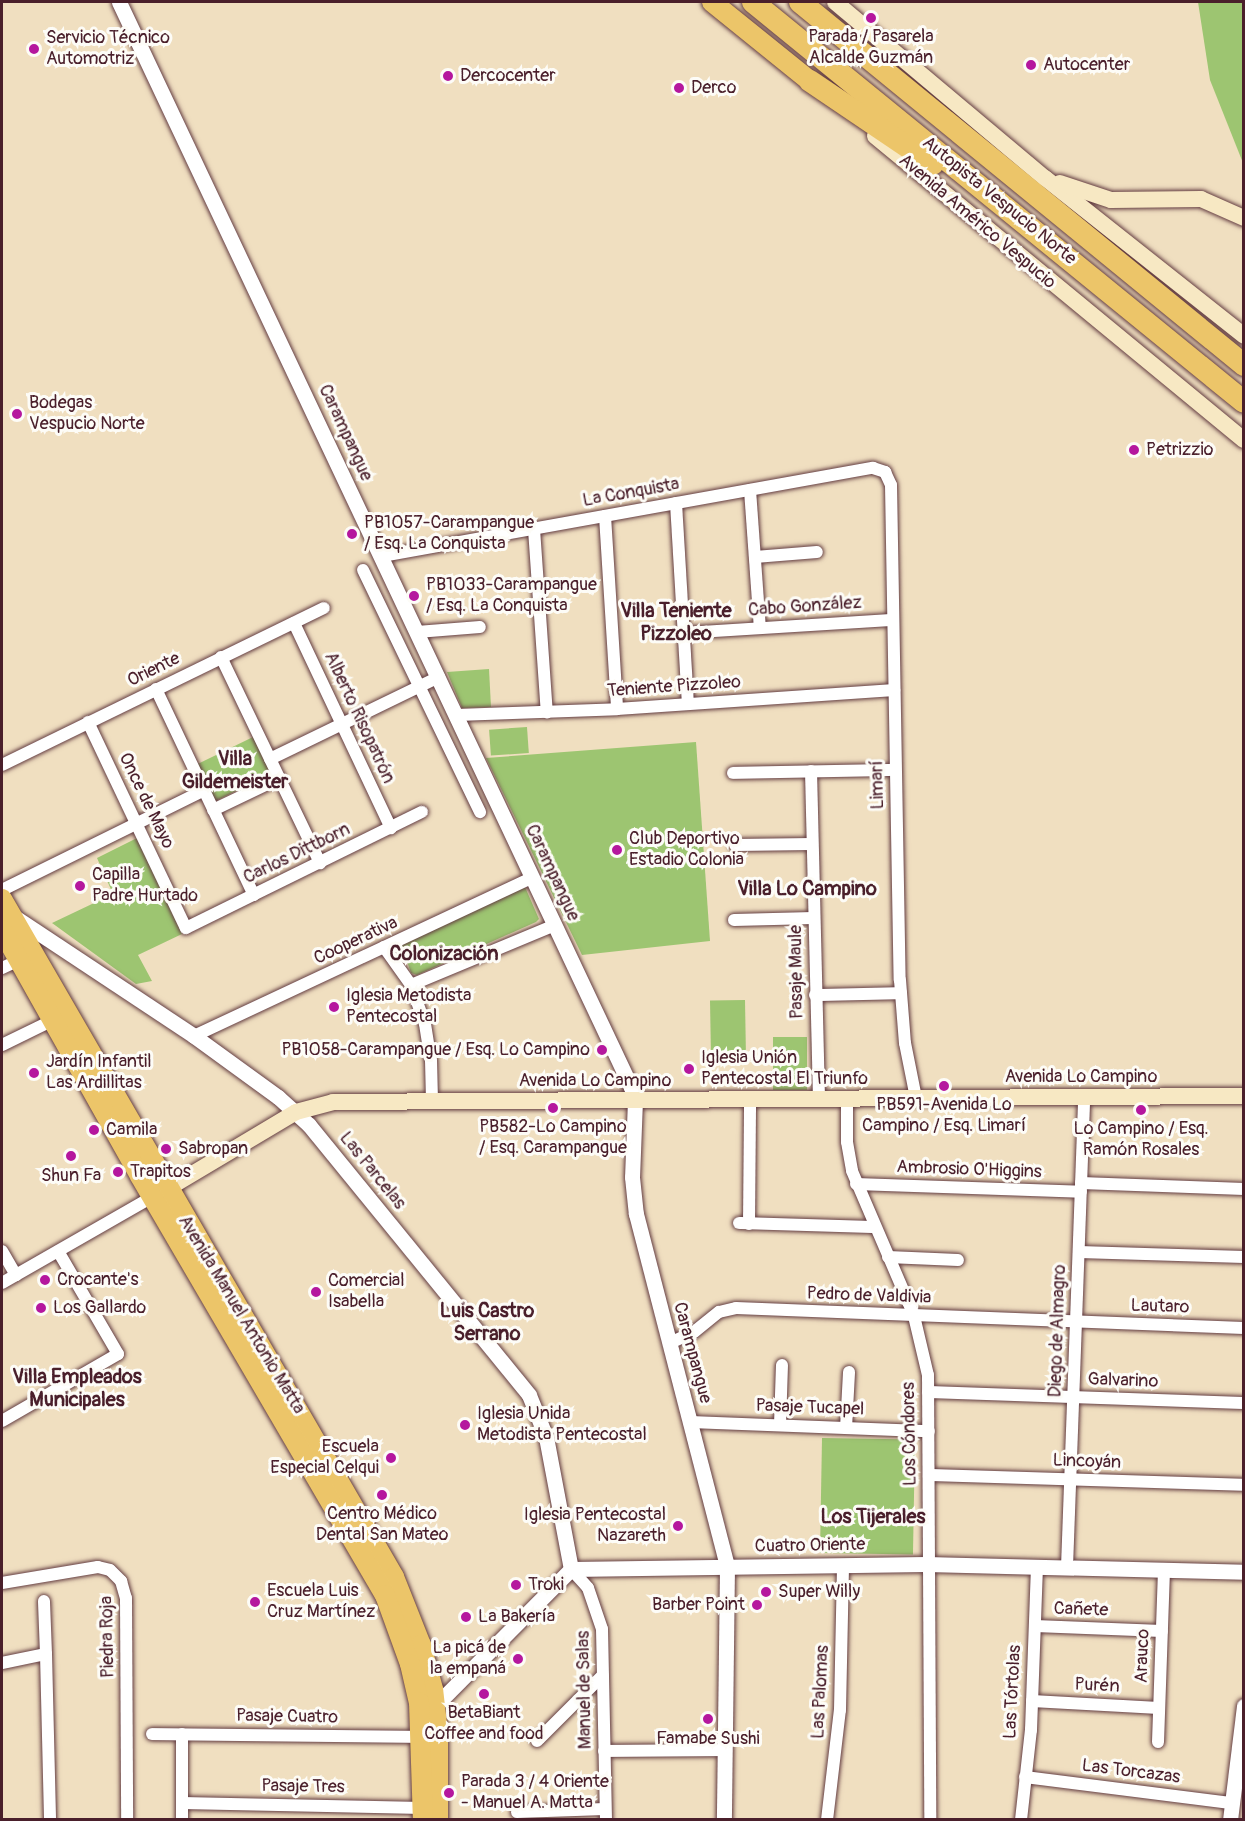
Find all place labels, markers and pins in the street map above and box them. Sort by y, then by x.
marker: Parada / Pasarela Alcalde Guzmán [864,11,878,25]
place label: Parada / Pasarela Alcalde Guzmán [808,27,934,70]
place label: Servicio Técnico Automotriz [46,28,170,70]
marker: Servicio Técnico Automotriz [27,42,41,56]
place label: Autocenter [1043,54,1130,76]
marker: Autocenter [1024,58,1038,72]
place label: Dercocenter [460,65,556,87]
marker: Dercocenter [441,69,455,83]
place label: Derco [691,77,736,99]
marker: Derco [672,81,686,95]
place label: Bodegas Vespucio Norte [29,393,145,436]
marker: Bodegas Vespucio Norte [10,407,24,421]
place label: Petrizzio [1146,439,1213,461]
marker: Petrizzio [1127,443,1141,457]
place label: PB1057-Carampangue / Esq. La Conquista [364,513,534,556]
marker: PB1057-Carampangue / Esq. La Conquista [345,527,359,541]
place label: PB1033-Carampangue / Esq. La Conquista [426,575,597,618]
marker: PB1033-Carampangue / Esq. La Conquista [407,589,421,603]
place label: Club Deportivo Estadio Colonia [629,829,744,872]
marker: Club Deportivo Estadio Colonia [610,843,624,857]
place label: Capilla Padre Hurtado [92,865,198,908]
marker: Capilla Padre Hurtado [73,879,87,893]
place label: Iglesia Metodista Pentecostal [346,986,471,1028]
marker: Iglesia Metodista Pentecostal [327,1000,341,1014]
place label: PB1058-Carampangue / Esq. Lo Campino [281,1039,590,1061]
marker: PB1058-Carampangue / Esq. Lo Campino [595,1043,609,1057]
place label: Iglesia Unión Pentecostal El Triunfo [701,1048,868,1090]
place label: Jardín Infantil Las Ardillitas [46,1052,151,1094]
marker: Iglesia Unión Pentecostal El Triunfo [682,1062,696,1076]
marker: Jardín Infantil Las Ardillitas [27,1066,41,1080]
marker: PB591-Avenida Lo Campino / Esq. Limarí [937,1079,951,1093]
place label: PB591-Avenida Lo Campino / Esq. Limarí [862,1095,1026,1138]
marker: PB582-Lo Campino / Esq. Carampangue [546,1101,560,1115]
marker: Lo Campino / Esq. Ramón Rosales [1134,1103,1148,1117]
place label: PB582-Lo Campino / Esq. Carampangue [479,1117,627,1160]
place label: Camila [106,1119,157,1141]
place label: Lo Campino / Esq. Ramón Rosales [1074,1119,1208,1162]
marker: Camila [87,1123,101,1137]
place label: Sabropan [178,1138,248,1160]
marker: Sabropan [159,1142,173,1156]
marker: Shun Fa [64,1149,78,1163]
place label: Trapitos [130,1161,191,1183]
place label: Shun Fa [41,1165,101,1187]
marker: Trapitos [111,1165,125,1179]
place label: Crocante's [57,1269,139,1291]
place label: Comercial Isabella [328,1271,405,1314]
marker: Crocante's [38,1273,52,1287]
marker: Comercial Isabella [309,1285,323,1299]
place label: Los Gallardo [53,1297,146,1319]
marker: Los Gallardo [34,1301,48,1315]
place label: Iglesia Unida Metodista Pentecostal [477,1404,647,1446]
marker: Iglesia Unida Metodista Pentecostal [458,1418,472,1432]
place label: Escuela Especial Celqui [270,1437,379,1480]
marker: Escuela Especial Celqui [384,1451,398,1465]
marker: Centro Médico Dental San Mateo [375,1488,389,1502]
place label: Centro Médico Dental San Mateo [316,1504,448,1546]
place label: Iglesia Pentecostal Nazareth [524,1505,666,1547]
marker: Iglesia Pentecostal Nazareth [671,1519,685,1533]
place label: Troki [528,1574,564,1596]
marker: Troki [509,1578,523,1592]
place label: Escuela Luis Cruz Martínez [267,1581,375,1624]
place label: Super Willy [778,1581,860,1603]
marker: Super Willy [759,1585,773,1599]
place label: Barber Point [652,1594,745,1616]
marker: Escuela Luis Cruz Martínez [248,1595,262,1609]
marker: Barber Point [750,1598,764,1612]
place label: La Bakería [478,1606,555,1628]
marker: La Bakería [459,1610,473,1624]
place label: La picá de la empaná [430,1638,506,1680]
marker: La picá de la empaná [511,1652,525,1666]
marker: BetaBiant Coffee and food [477,1687,491,1701]
place label: BetaBiant Coffee and food [424,1703,544,1746]
marker: Famabe Sushi [701,1712,715,1726]
place label: Famabe Sushi [656,1728,760,1750]
place label: Parada 3 / 4 Oriente - Manuel A. Matta [461,1772,609,1814]
marker: Parada 3 / 4 Oriente - Manuel A. Matta [442,1786,456,1800]

